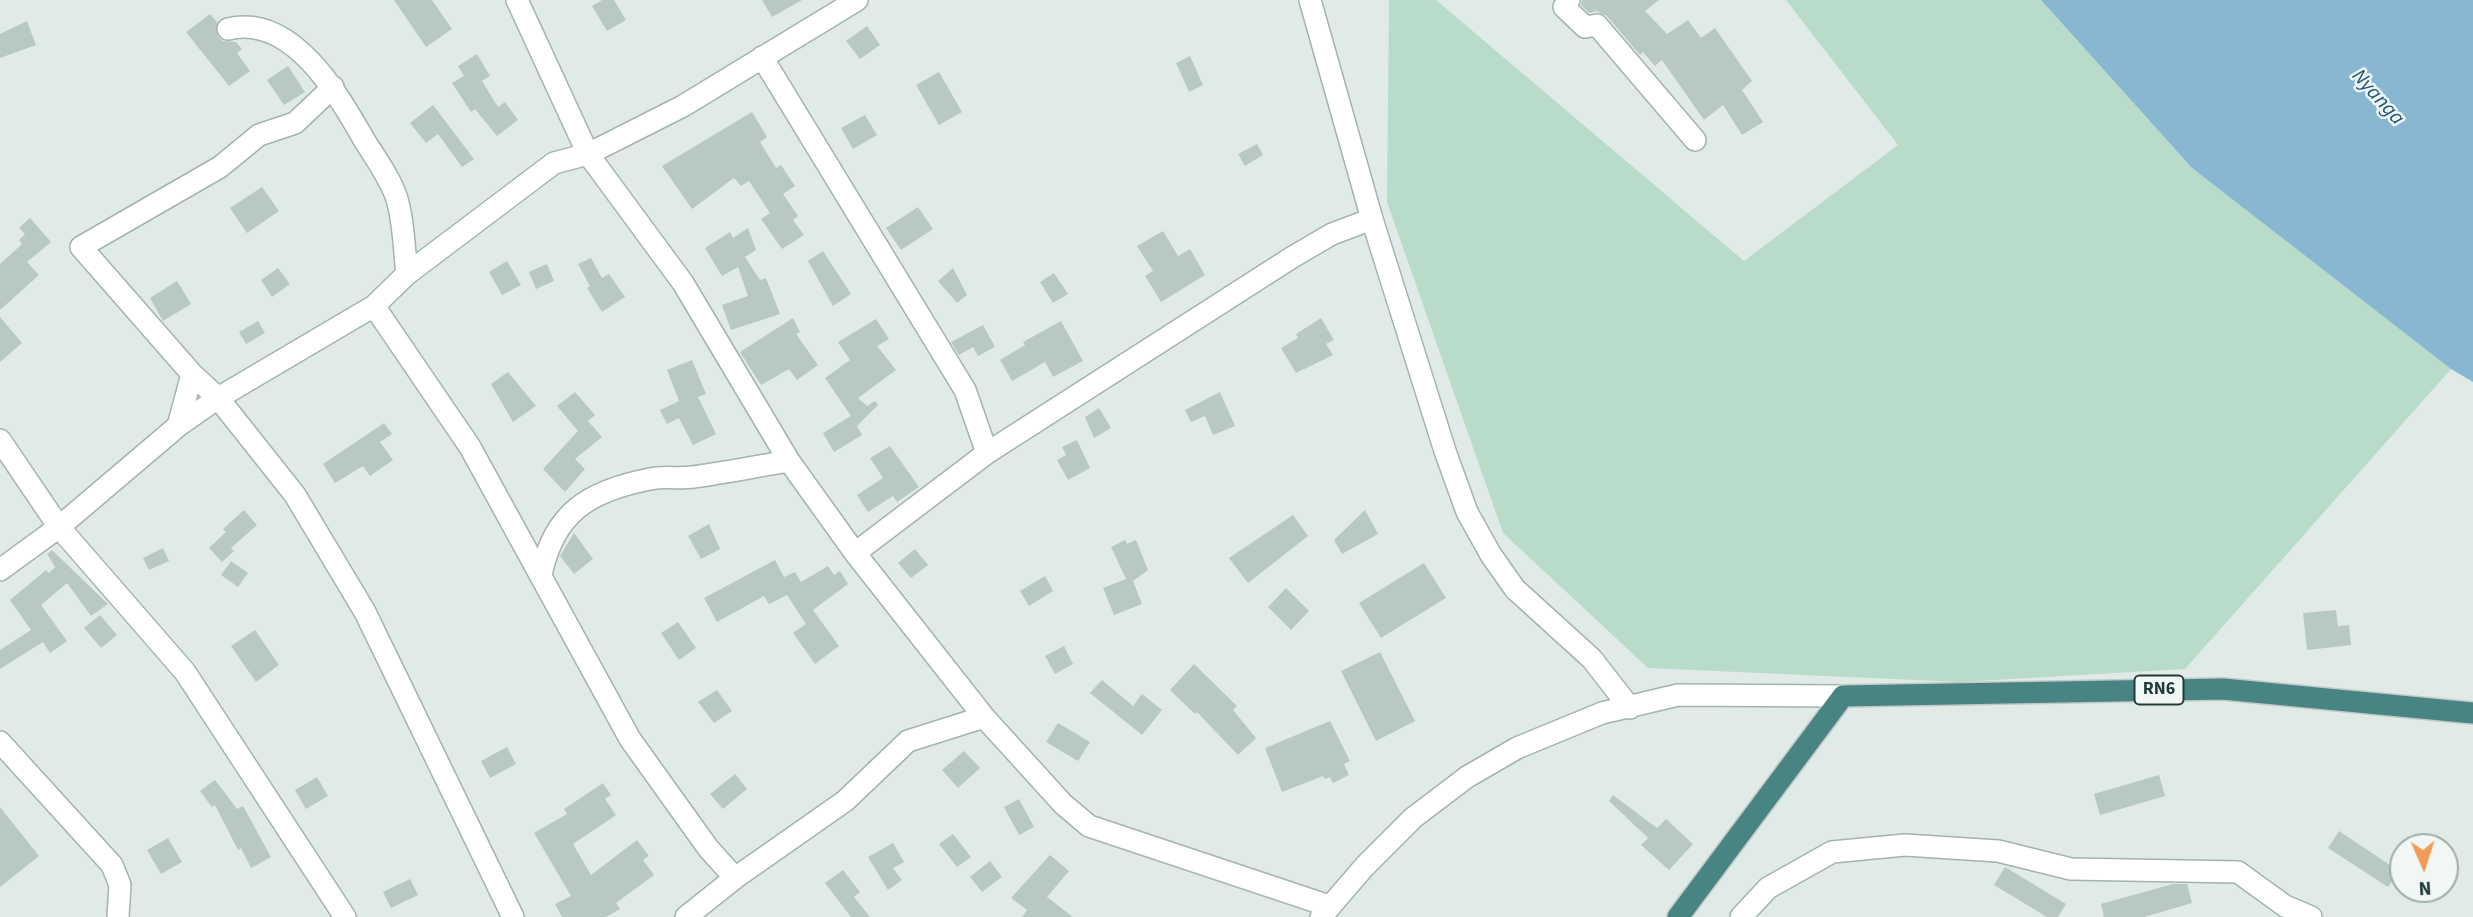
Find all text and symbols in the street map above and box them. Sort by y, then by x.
water label: Nyanga [2345,65,2409,131]
road number: RN6 [2134,676,2184,704]
north arrow [2389,833,2459,903]
text: N [2418,874,2432,901]

